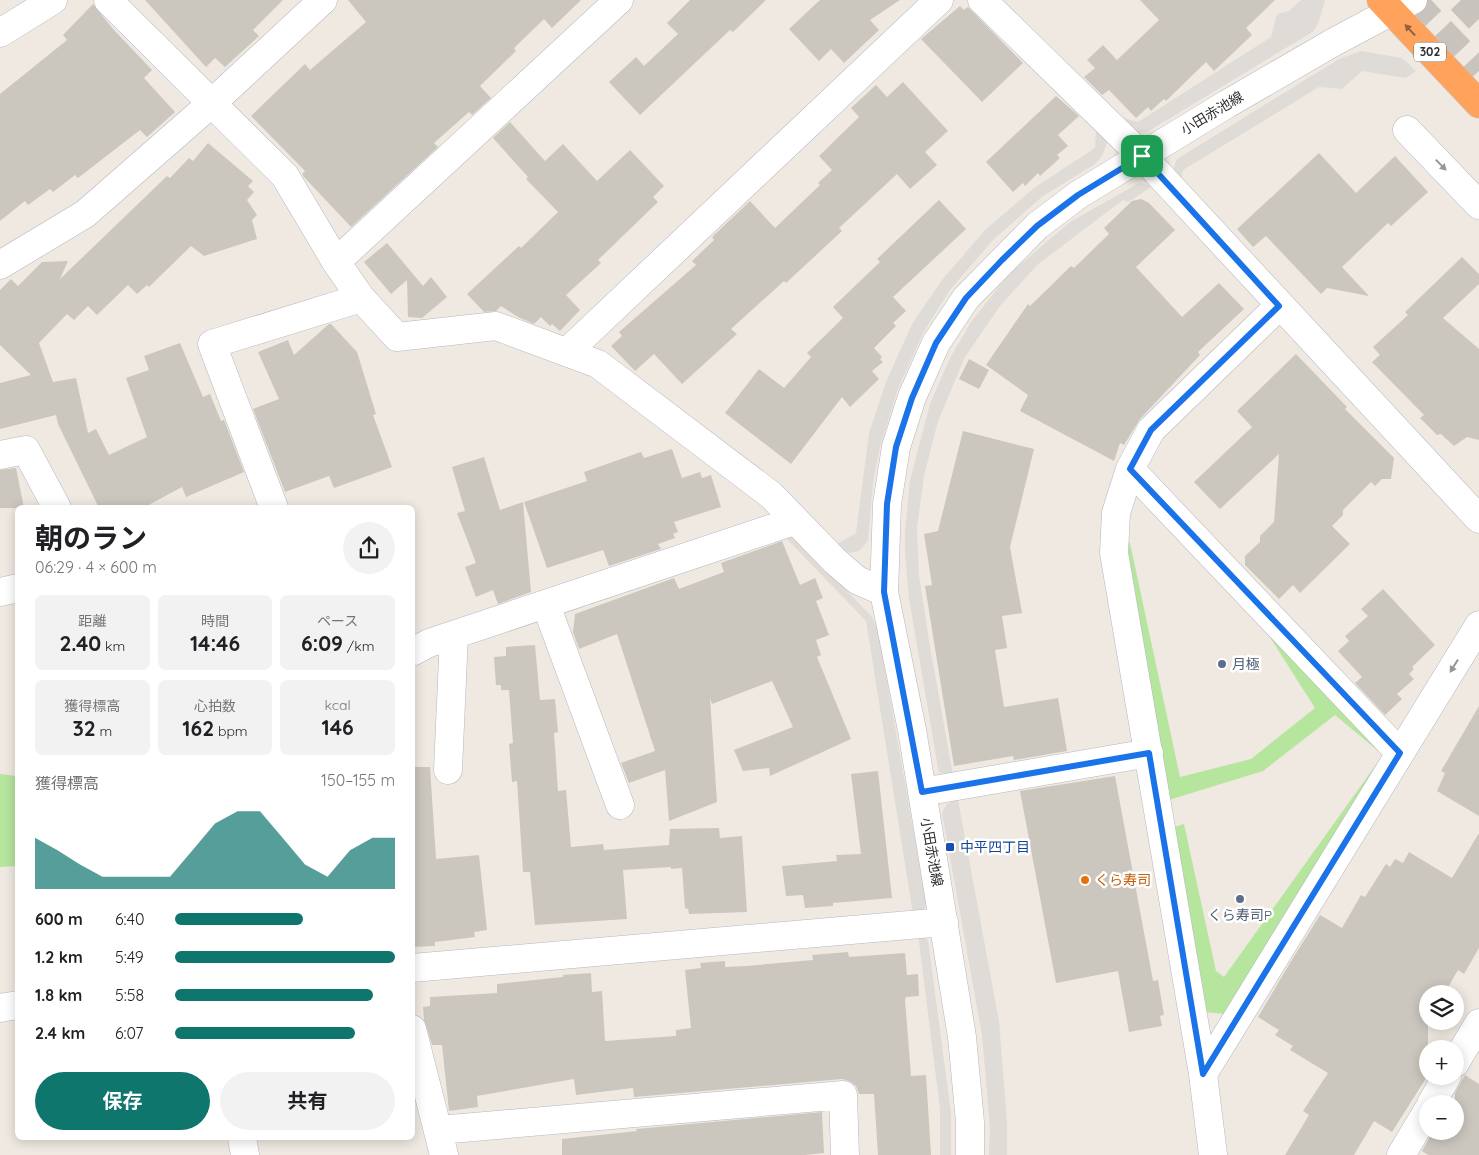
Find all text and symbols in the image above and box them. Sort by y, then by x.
one-way arrow [1404,25,1416,37]
road number: 302 [1414,42,1446,62]
street label: 小田赤池線 [1177,87,1247,139]
pin [1121,135,1163,177]
icon: arrive [1128,142,1156,170]
one-way arrow [1435,159,1447,171]
text: 朝のラン [35,520,147,555]
button: share [343,522,395,574]
text: 06:29 · 4 × 600 m [35,557,157,577]
text: 距離 [78,612,106,630]
text: 時間 [201,612,229,630]
text: ペース [317,612,358,630]
text: 2.40 [59,630,101,656]
text: 14:46 [190,630,240,656]
text: 6:09 [301,630,343,656]
text: km [101,637,125,655]
text: /km [343,637,374,655]
place label: 月極 [1232,655,1260,673]
marker: 月極 [1216,658,1228,670]
one-way arrow [1449,660,1458,673]
text: kcal [325,696,351,714]
text: 獲得標高 [64,697,120,715]
text: 心拍数 [194,697,236,715]
text: 146 [322,714,354,740]
text: 32 [72,715,96,741]
text: 162 [182,715,214,741]
text: m [96,722,112,740]
text: bpm [214,722,248,740]
text: 150–155 m [321,770,395,790]
text: 獲得標高 [35,773,99,793]
street label: 小田赤池線 [917,816,947,888]
place label: 中平四丁目 [960,838,1030,856]
marker: 中平四丁目 [944,841,956,853]
place label: くら寿司 [1095,871,1151,889]
marker: くら寿司 [1079,874,1091,886]
marker: くら寿司P [1234,893,1246,905]
place label: くら寿司P [1208,906,1272,924]
text: 600 m [35,909,83,929]
text: 6:40 [115,909,145,929]
text: 1.2 km [35,947,83,967]
text: 5:49 [115,947,144,967]
text: 1.8 km [35,985,82,1005]
text: 5:58 [115,985,144,1005]
map controls [1419,985,1464,1140]
button: layers [1419,985,1464,1030]
text: 2.4 km [35,1023,85,1043]
text: 6:07 [115,1023,143,1043]
button: + [1419,1040,1464,1085]
button: 保存 [35,1072,210,1130]
button: 共有 [220,1072,395,1130]
button: − [1419,1095,1464,1140]

